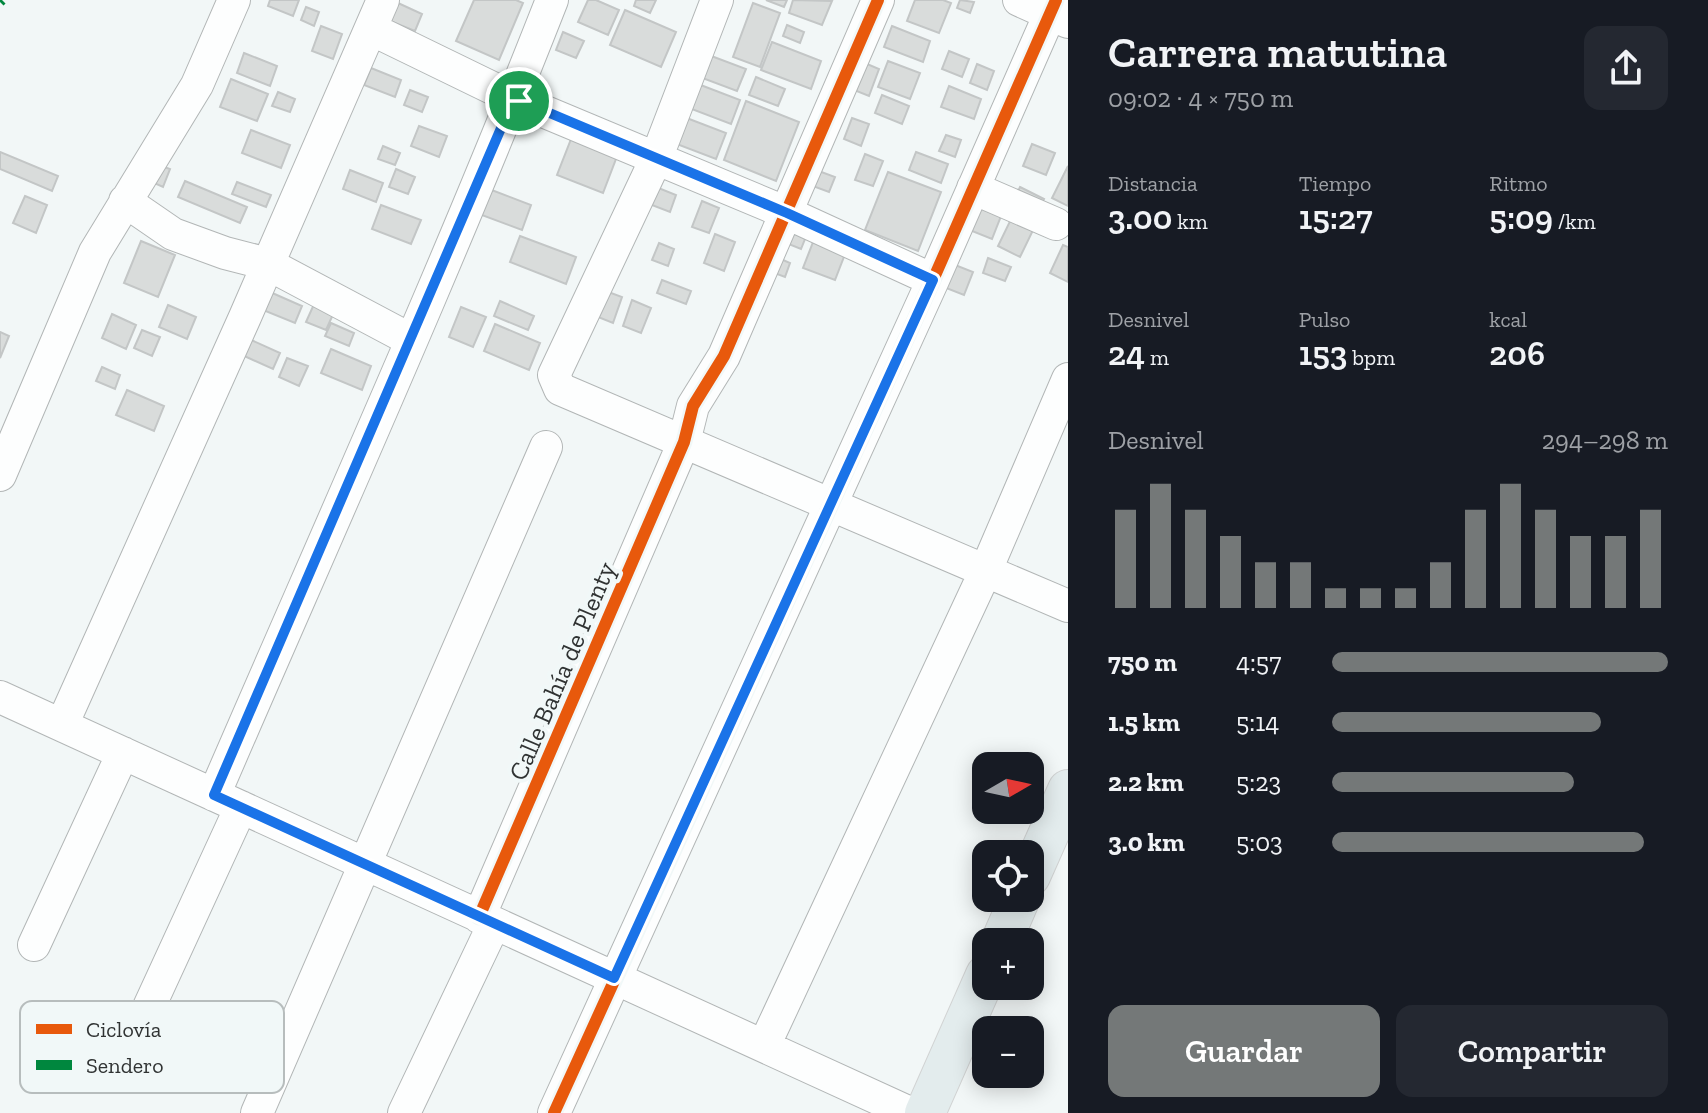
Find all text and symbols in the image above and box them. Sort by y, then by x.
text: Carrera matutina [1108,25,1447,78]
button: share [1584,26,1668,110]
pin [485,67,553,135]
icon: arrive [497,79,541,123]
text: 09:02 · 4 × 750 m [1108,82,1293,114]
text: Distancia [1108,170,1198,197]
text: Tiempo [1299,170,1371,197]
text: Ritmo [1489,170,1548,197]
text: 3.00 [1108,197,1172,238]
text: 15:27 [1299,197,1372,238]
text: 5:09 [1489,197,1553,238]
text: km [1172,208,1208,235]
text: /km [1553,208,1596,235]
text: Desnivel [1108,306,1189,333]
text: Pulso [1299,306,1350,333]
text: kcal [1489,306,1527,333]
text: 24 [1108,333,1145,374]
text: 153 [1299,333,1347,374]
text: 206 [1489,333,1545,374]
text: m [1145,344,1169,371]
text: bpm [1347,344,1395,371]
text: Desnivel [1108,424,1204,456]
text: 294–298 m [1542,424,1668,456]
street label: Calle Bahía de Plenty [502,556,623,785]
text: 750 m [1108,646,1177,678]
text: 4:57 [1236,646,1281,678]
text: 1.5 km [1108,706,1180,738]
text: 5:14 [1236,706,1279,738]
north arrow [972,752,1044,824]
map controls [972,752,1044,1088]
text: 2.2 km [1108,766,1184,798]
text: 5:23 [1236,766,1281,798]
text: 3.0 km [1108,826,1185,858]
text: 5:03 [1236,826,1283,858]
button: locate [972,840,1044,912]
button: + [972,928,1044,1000]
legend [20,1001,284,1093]
button: Guardar [1108,1005,1380,1097]
button: Compartir [1396,1005,1668,1097]
text: Ciclovía [86,1016,162,1043]
button: − [972,1016,1044,1088]
text: Sendero [86,1052,164,1079]

